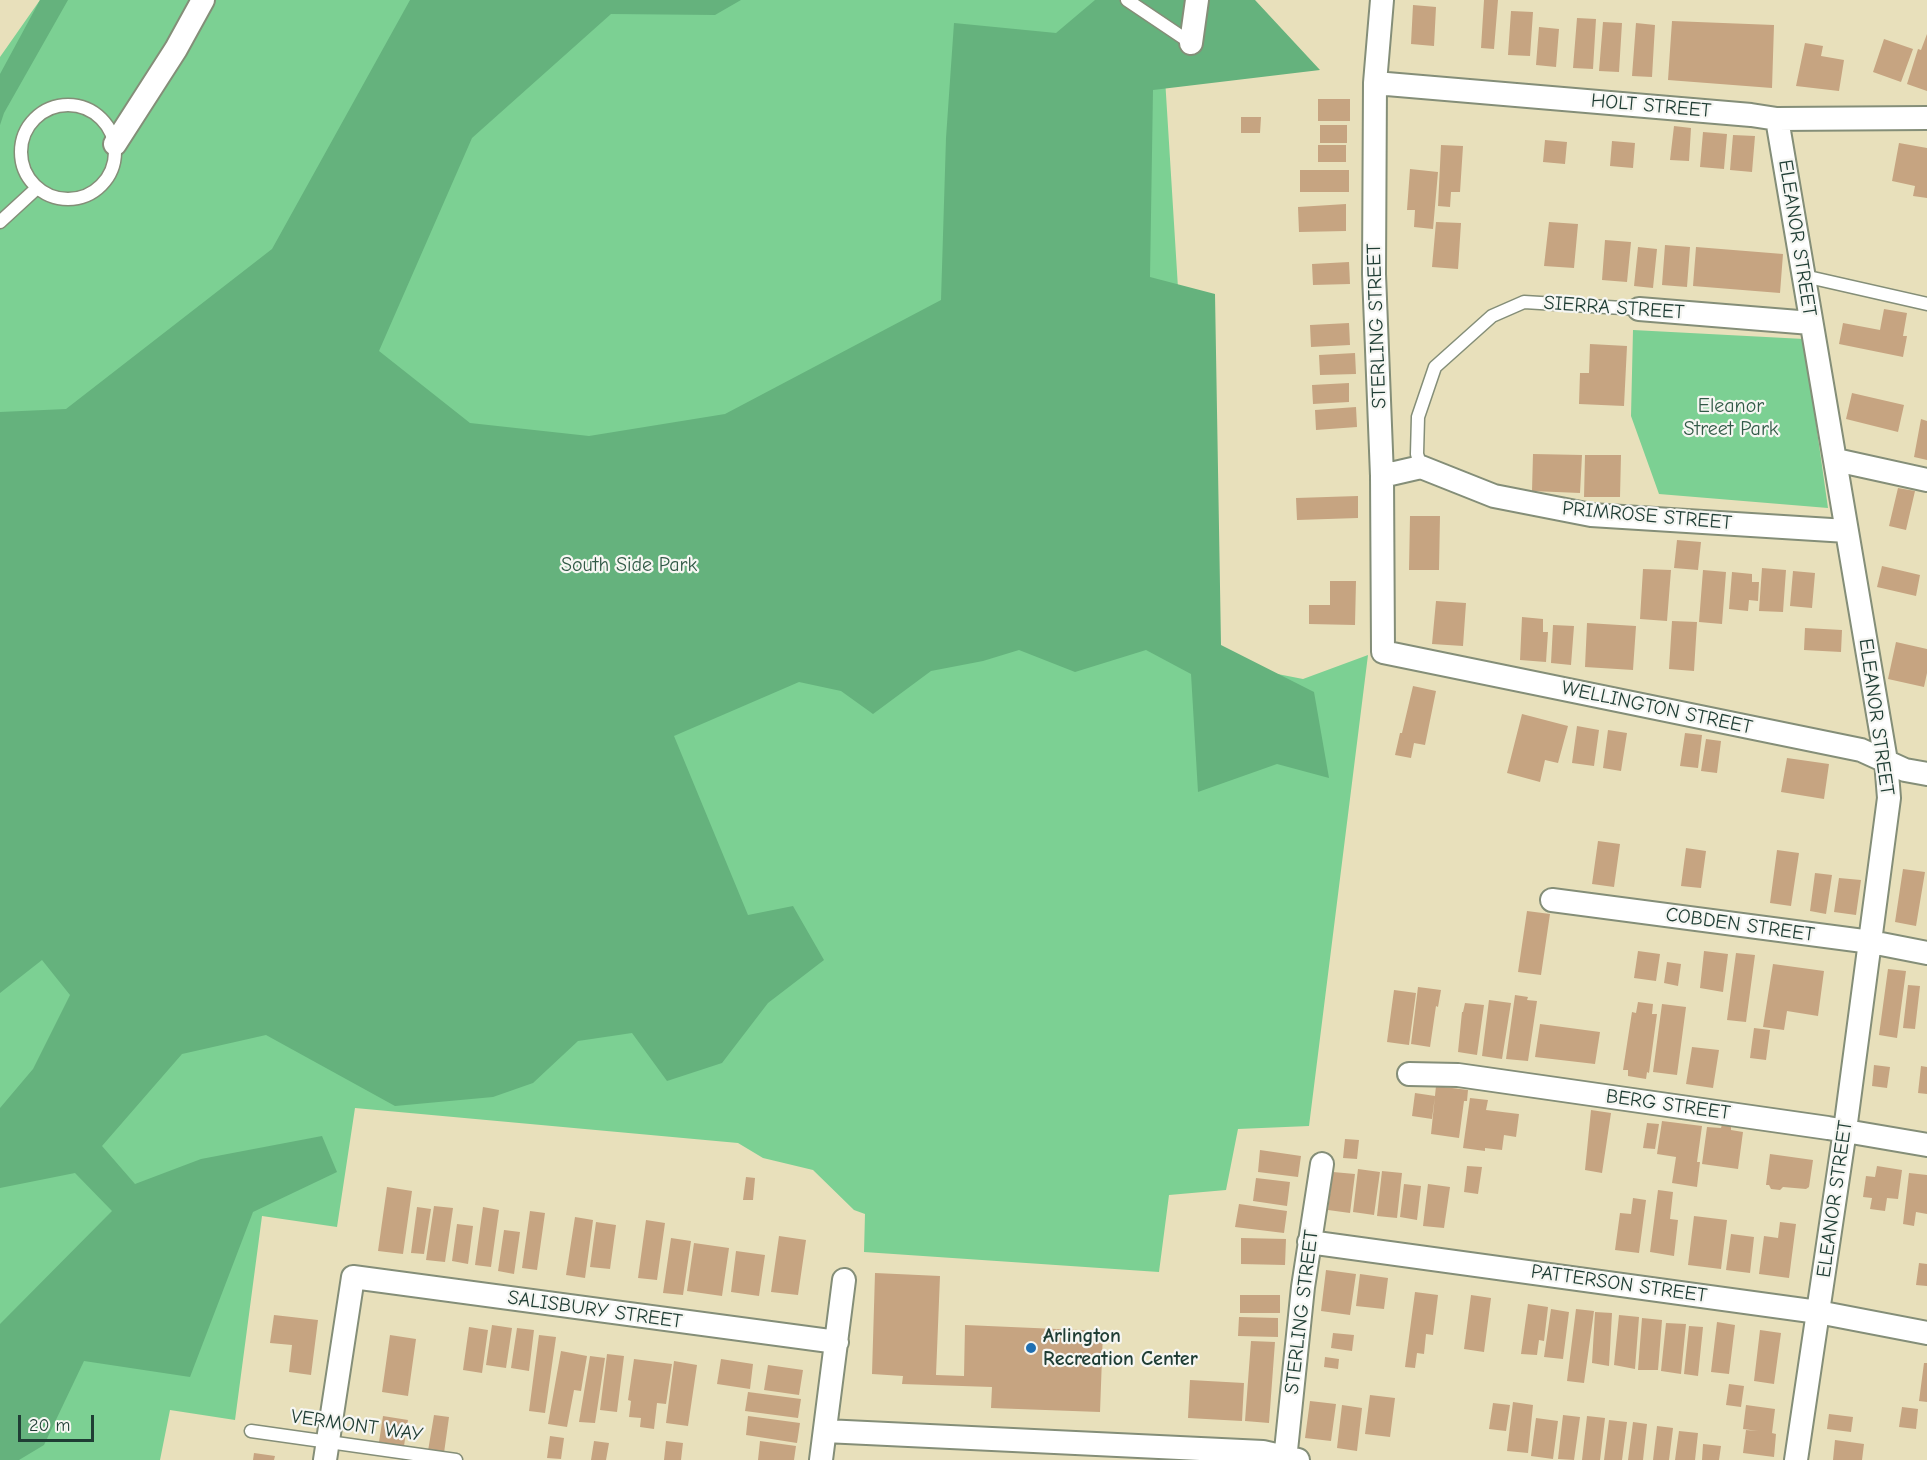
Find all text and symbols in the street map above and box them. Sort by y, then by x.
street label: HOLT STREET [1590,89,1712,123]
street label: ELEANOR STREET [1773,158,1821,318]
street label: STERLING STREET [1362,243,1392,409]
street label: SIERRA STREET [1543,291,1685,325]
park label: Eleanor Street Park [1683,394,1779,441]
street label: PRIMROSE STREET [1561,497,1733,535]
park label: South Side Park [561,553,697,577]
street label: ELEANOR STREET [1853,637,1899,797]
street label: WELLINGTON STREET [1559,676,1755,740]
street label: COBDEN STREET [1664,903,1816,947]
street label: BERG STREET [1604,1084,1732,1126]
street label: ELEANOR STREET [1812,1119,1858,1279]
street label: STERLING STREET [1280,1228,1324,1396]
street label: PATTERSON STREET [1529,1260,1709,1308]
street label: SALISBURY STREET [506,1286,684,1334]
place label: Arlington Recreation Center [1043,1324,1198,1371]
marker: Arlington Recreation Center [1024,1341,1038,1355]
scale bar [21,1403,98,1441]
street label: VERMONT WAY [289,1405,425,1447]
text: 20 m [29,1415,70,1436]

